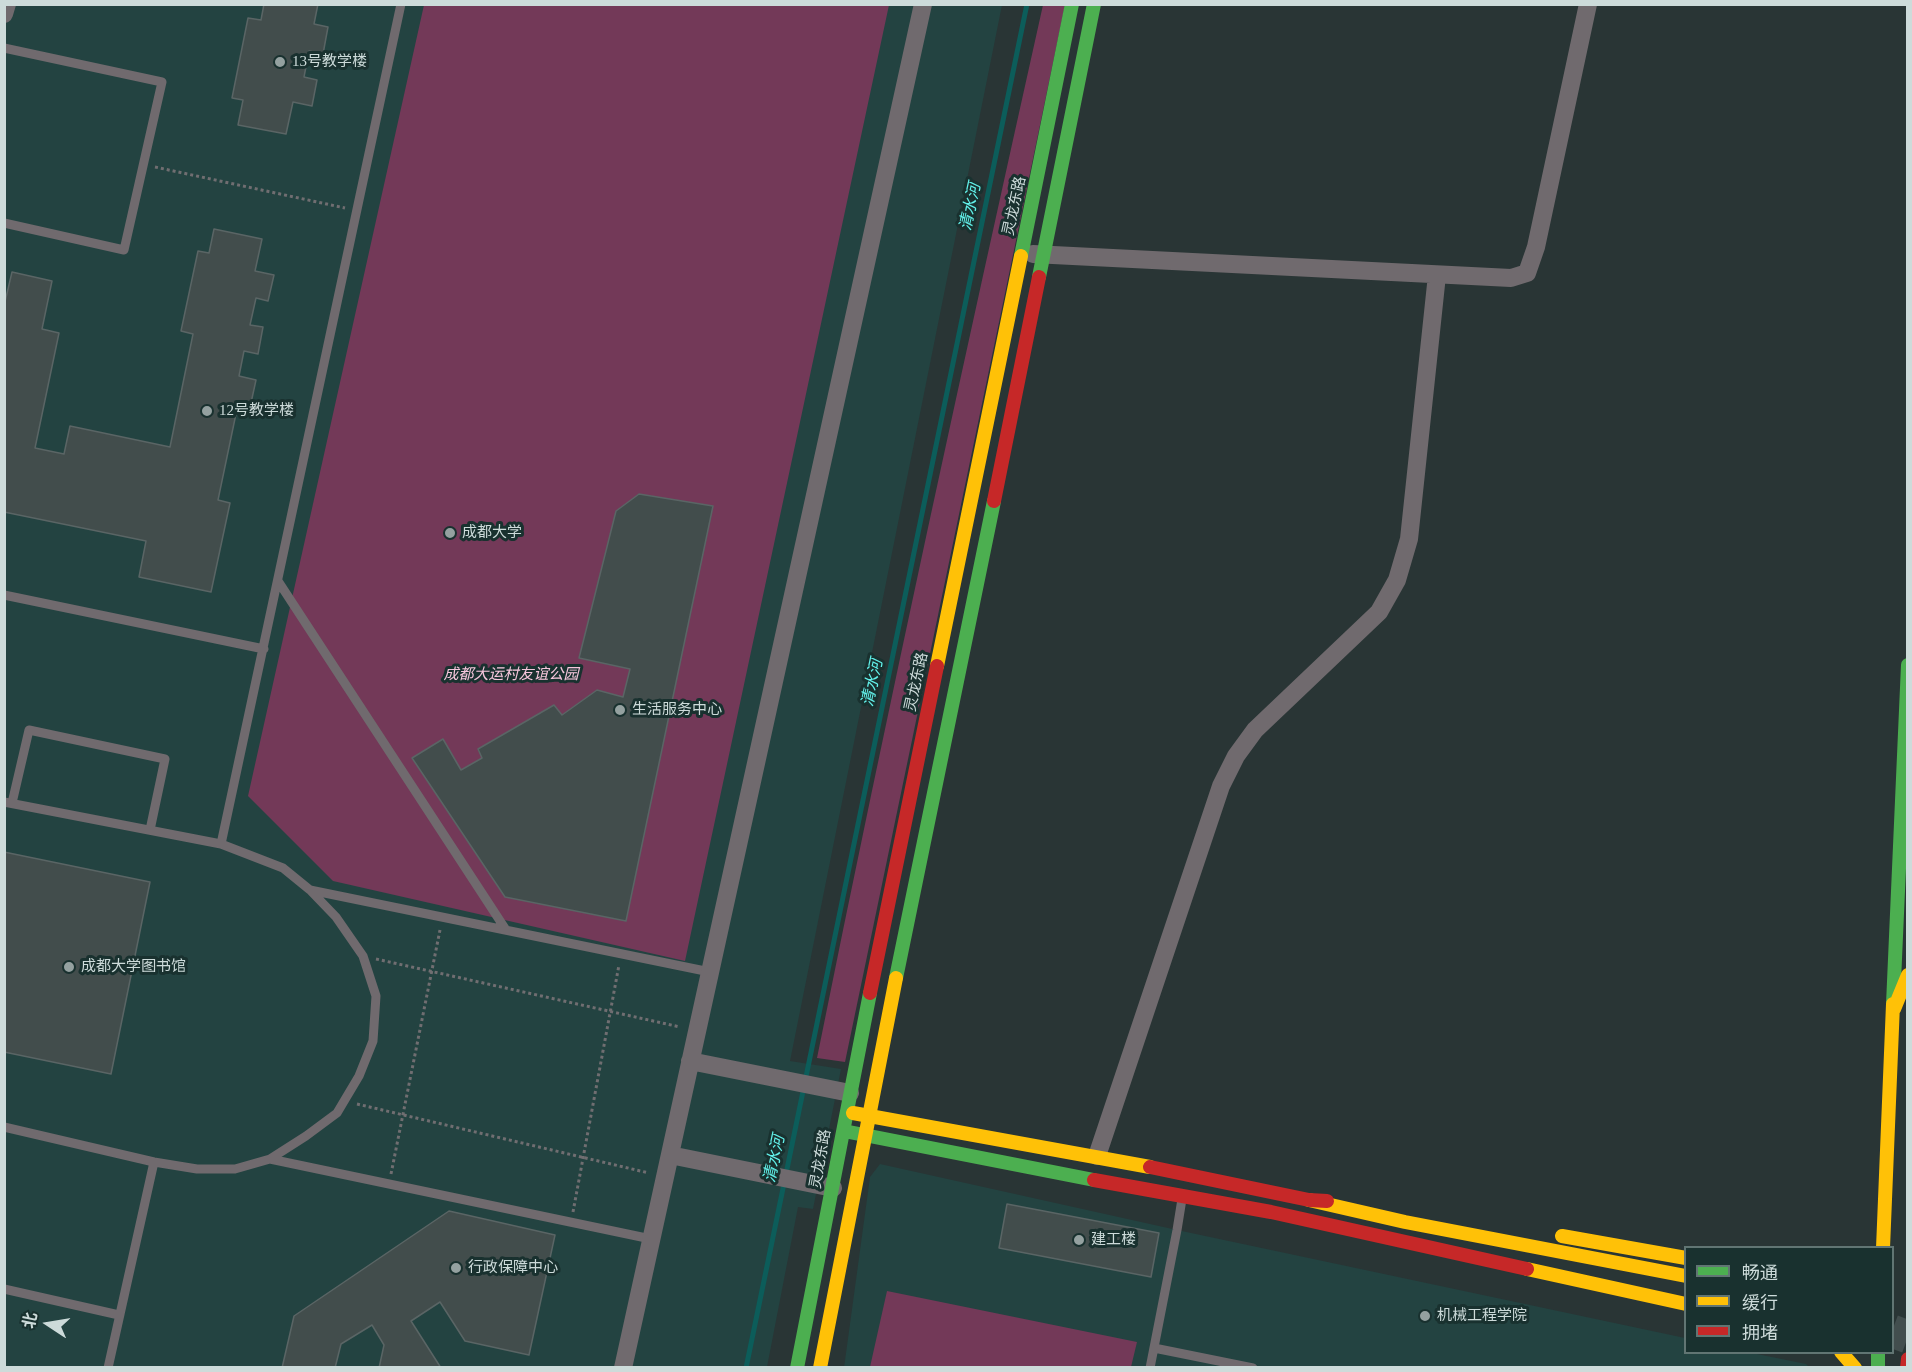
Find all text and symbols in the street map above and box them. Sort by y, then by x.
place label: 13号教学楼 [292,53,367,71]
marker: 13号教学楼 [273,55,287,69]
street label: 灵龙东路 [1000,175,1030,237]
water label: 清水河 [957,182,985,232]
place label: 12号教学楼 [219,402,294,420]
marker: 12号教学楼 [200,404,214,418]
place label: 成都大学 [462,524,522,542]
marker: 成都大学 [443,526,457,540]
street label: 灵龙东路 [902,651,932,713]
water label: 清水河 [859,658,887,708]
park label: 成都大运村友谊公园 [444,666,578,684]
place label: 生活服务中心 [632,701,722,719]
marker: 生活服务中心 [613,703,627,717]
place label: 成都大学图书馆 [81,958,186,976]
marker: 成都大学图书馆 [62,960,76,974]
street label: 灵龙东路 [807,1128,835,1190]
water label: 清水河 [761,1134,789,1184]
place label: 建工楼 [1091,1231,1136,1249]
marker: 建工楼 [1072,1233,1086,1247]
legend [1684,1246,1894,1354]
place label: 行政保障中心 [468,1259,558,1277]
marker: 行政保障中心 [449,1261,463,1275]
text: 畅通 [1742,1263,1778,1283]
text: 缓行 [1742,1293,1778,1313]
north arrow [18,1294,78,1354]
place label: 机械工程学院 [1437,1307,1527,1325]
marker: 机械工程学院 [1418,1309,1432,1323]
text: 北 [20,1311,40,1330]
text: 拥堵 [1742,1323,1778,1343]

